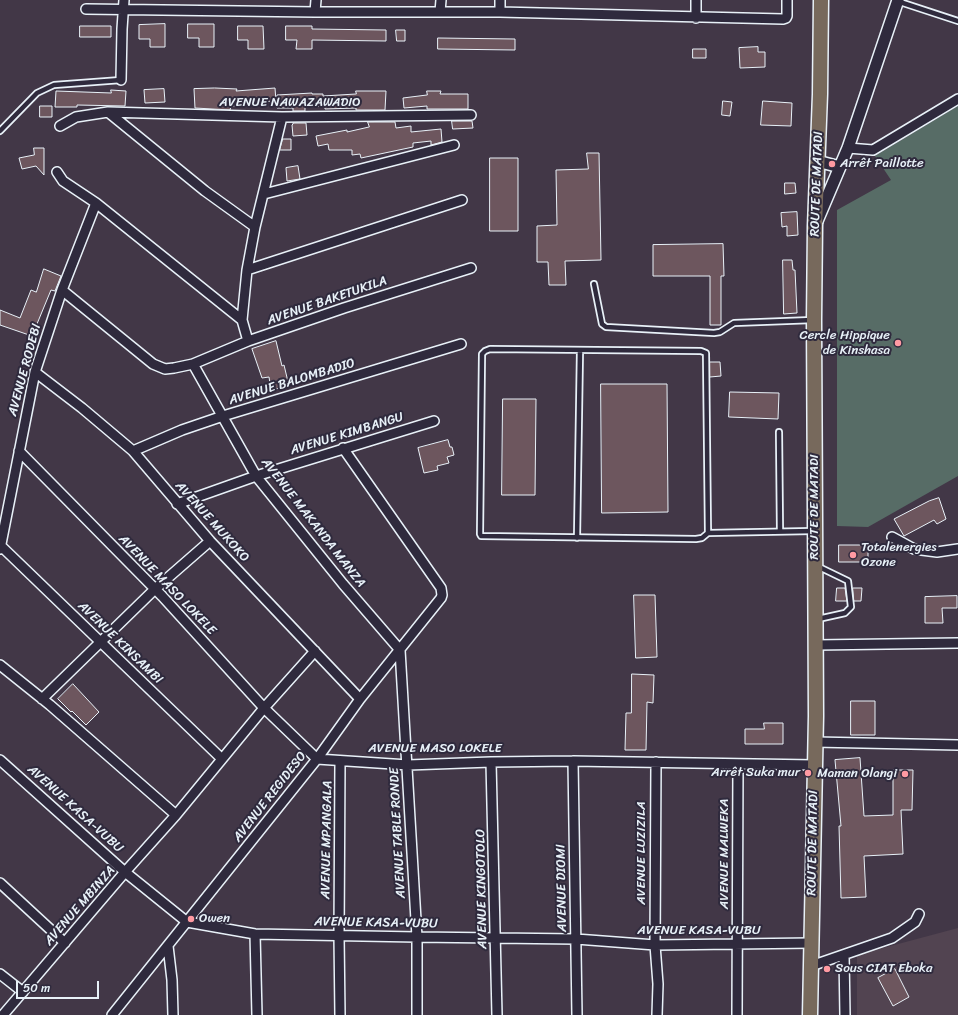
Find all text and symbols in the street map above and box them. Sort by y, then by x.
street label: AVENUE NAWAZAWADIO [219,95,361,111]
street label: ROUTE DE MATADI [807,131,827,237]
place label: Arrêt Paillotte [840,156,924,172]
marker: Arrêt Paillotte [827,159,837,169]
street label: AVENUE BAKETUKILA [265,273,389,329]
street label: AVENUE RODEBI [5,322,45,418]
place label: Cercle Hippique de Kinshasa [800,328,890,359]
marker: Cercle Hippique de Kinshasa [893,338,903,348]
street label: AVENUE BALOMBADIO [227,355,357,409]
street label: AVENUE KIMBANGU [288,409,406,459]
street label: ROUTE DE MATADI [807,454,823,560]
street label: AVENUE MAKANDA MANZA [258,455,368,591]
street label: AVENUE MUKOKO [172,478,252,566]
street label: AVENUE MASO LOKELE [115,532,219,638]
place label: Totalenergies Ozone [861,540,937,571]
marker: Totalenergies Ozone [848,550,858,560]
street label: AVENUE KINSAMBI [74,598,166,688]
street label: AVENUE MASO LOKELE [368,741,502,757]
street label: AVENUE REGIDESO [230,749,310,845]
street label: AVENUE KASA-VUBU [24,762,126,856]
place label: Arrêt Suka mur [711,765,800,781]
place label: Maman Olangi [817,766,897,782]
street label: AVENUE TABLE RONDE [387,767,409,899]
marker: Arrêt Suka mur [803,768,813,778]
marker: Maman Olangi [900,769,910,779]
street label: AVENUE MPANGALA [318,781,336,899]
street label: ROUTE DE MATADI [804,790,822,896]
street label: AVENUE MALWEKA [717,799,733,909]
street label: AVENUE LUZIZILA [634,801,650,905]
street label: AVENUE KINGOTOLO [473,829,491,949]
street label: AVENUE DIOMI [553,844,571,932]
street label: AVENUE MBINZA [41,863,119,949]
place label: Owen [199,911,230,927]
marker: Owen [186,914,196,924]
street label: AVENUE KASA-VUBU [314,914,438,932]
street label: AVENUE KASA-VUBU [637,923,761,939]
place label: Sous CIAT Eboka [835,961,932,977]
marker: Sous CIAT Eboka [822,964,832,974]
scale bar [18,973,101,999]
text: 50 m [23,977,50,999]

